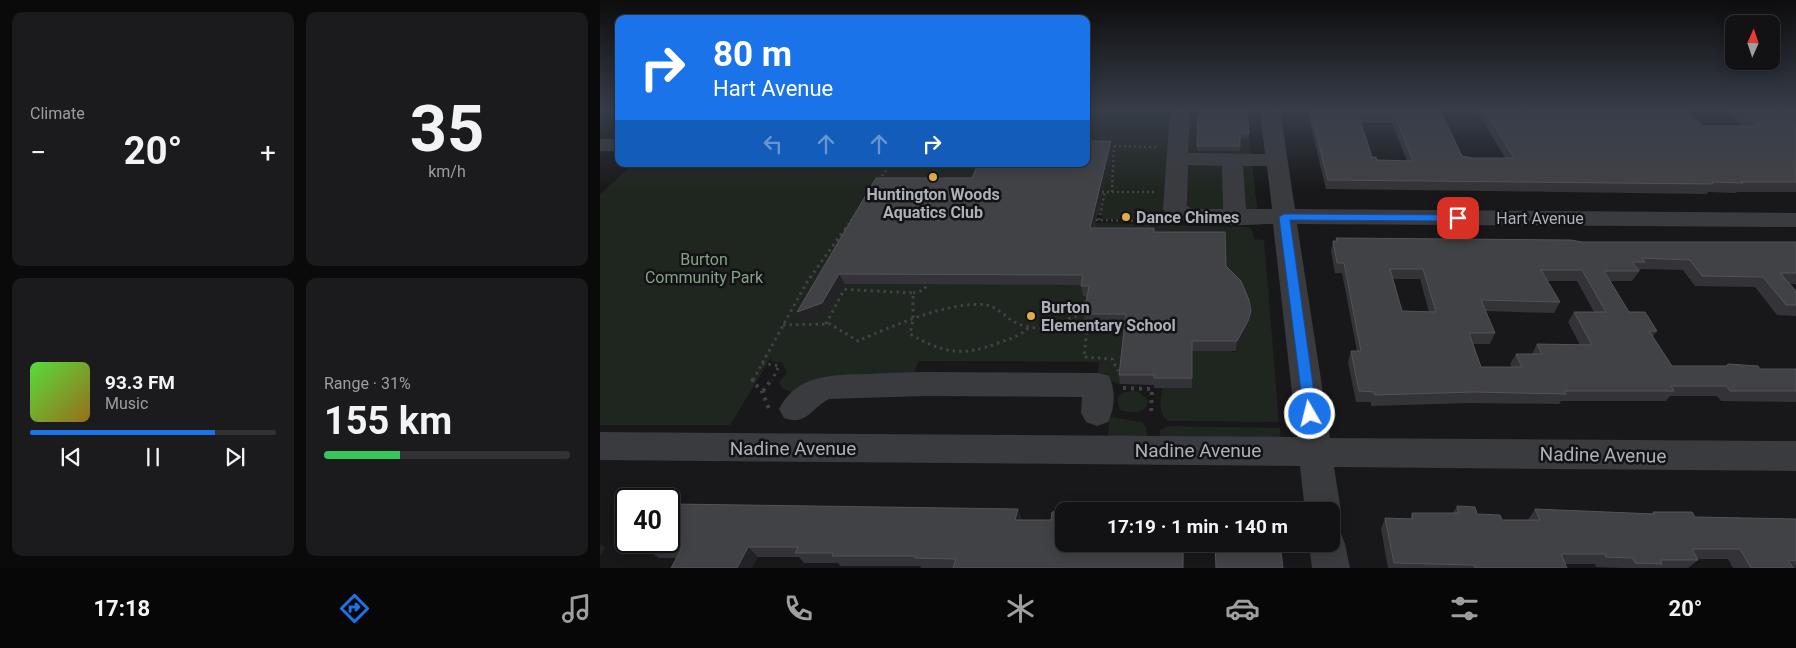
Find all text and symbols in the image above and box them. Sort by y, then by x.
north arrow [1725,15,1780,70]
map controls [1725,15,1780,70]
text: 80 m [713,34,792,75]
icon: right [630,35,695,100]
text: Hart Avenue [713,76,833,101]
text: 35 [410,91,484,167]
text: Climate [30,104,85,123]
text: 20° [124,129,182,173]
icon: left [759,130,787,158]
icon: ahead [812,130,840,158]
icon: ahead [865,130,893,158]
icon: right [918,130,946,158]
text: − [30,136,46,169]
text: + [260,136,276,169]
text: km/h [428,162,466,181]
marker: Huntington Woods Aquatics Club [927,171,939,183]
place label: Huntington Woods Aquatics Club [866,185,1000,222]
pin [1437,197,1479,239]
icon: arrive [1444,204,1472,232]
place label: Dance Chimes [1136,208,1239,227]
street label: Hart Avenue [1496,209,1584,228]
marker: Dance Chimes [1120,211,1132,223]
park label: Burton Community Park [645,250,764,287]
place label: Burton Elementary School [1041,298,1176,335]
marker: Burton Elementary School [1025,310,1037,322]
text: 93.3 FM [105,371,175,394]
text: Range · 31% [324,374,411,393]
position arrow [1283,387,1335,439]
text: Music [105,394,148,413]
text: 155 km [324,399,452,443]
street label: Nadine Avenue [730,437,856,460]
street label: Nadine Avenue [1135,439,1261,462]
street label: Nadine Avenue [1539,442,1667,468]
icon: previous [57,443,85,471]
icon: pause [139,443,167,471]
icon: next [221,443,249,471]
speed limit sign: 40 [615,488,680,553]
text: 17:19 · 1 min · 140 m [1107,515,1288,538]
icon: directions [337,591,372,626]
icon: music [559,591,594,626]
icon: phone [781,591,816,626]
icon: climate [1003,591,1038,626]
icon: car [1225,591,1260,626]
icon: filters [1447,591,1482,626]
text: 17:18 [93,596,150,621]
text: 20° [1669,596,1702,621]

